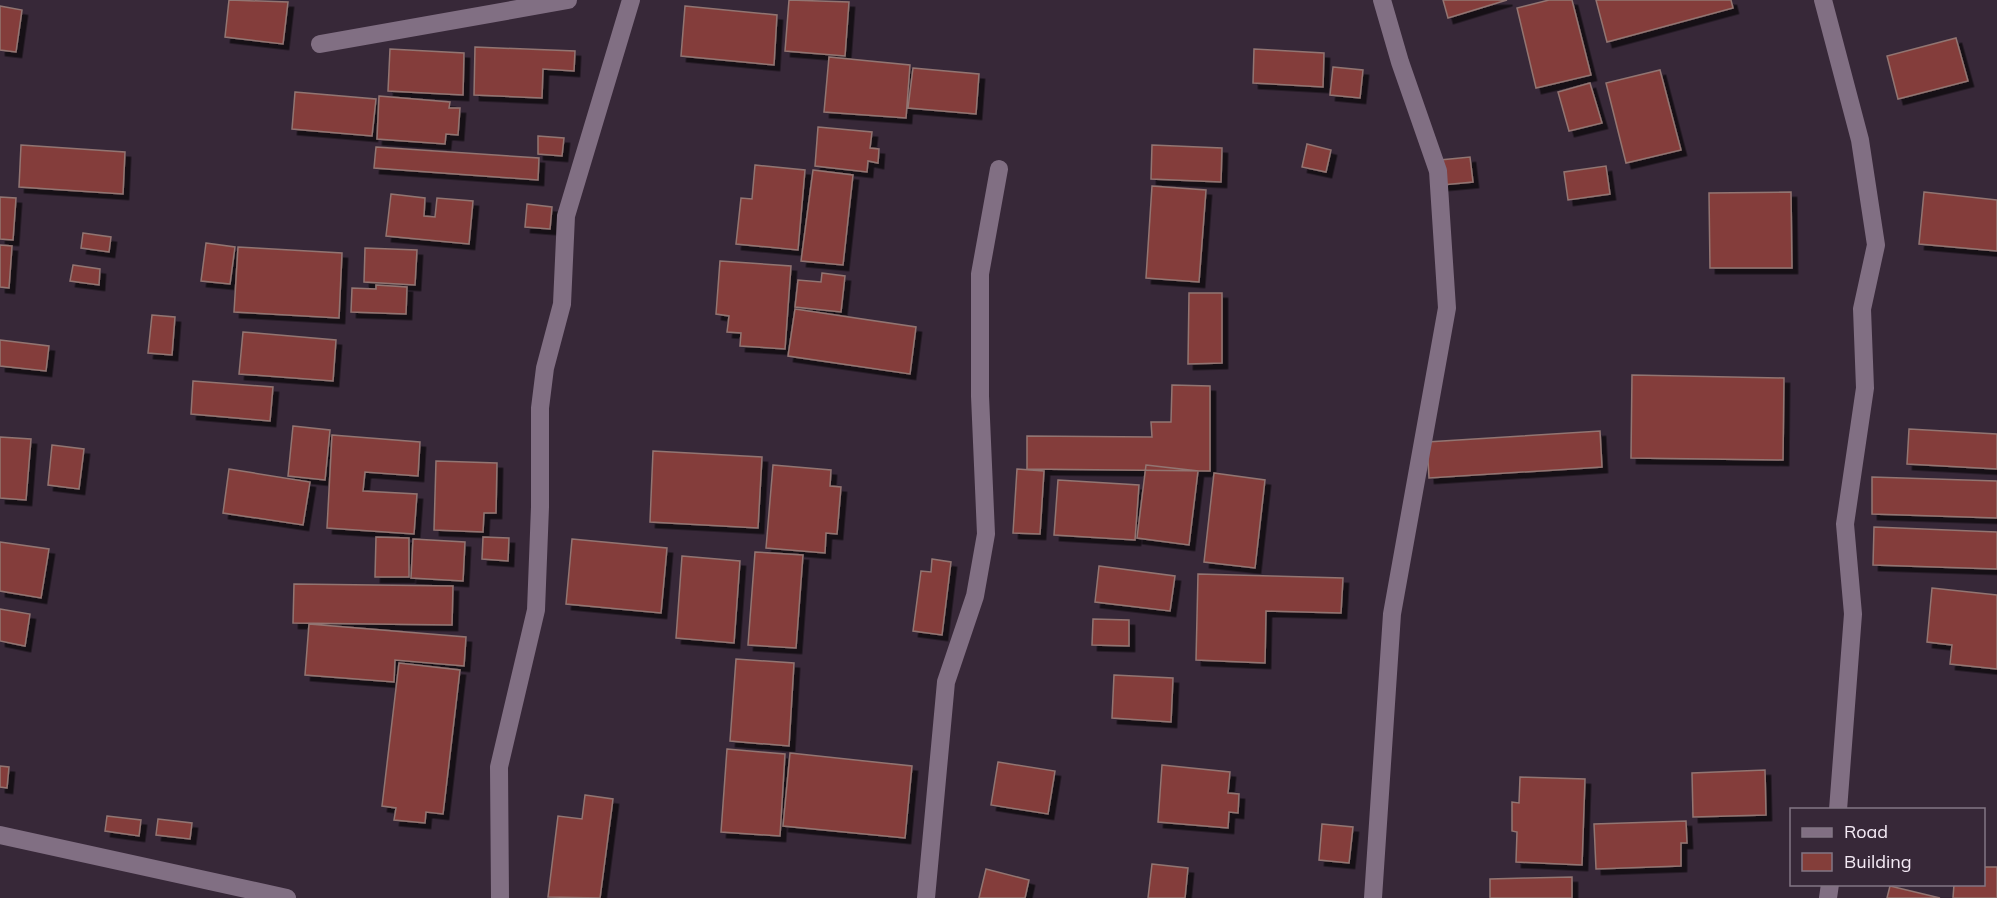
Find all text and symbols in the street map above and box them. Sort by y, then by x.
legend [1790,808,1985,886]
text: Road [1844,820,1888,843]
text: Building [1844,850,1912,873]

